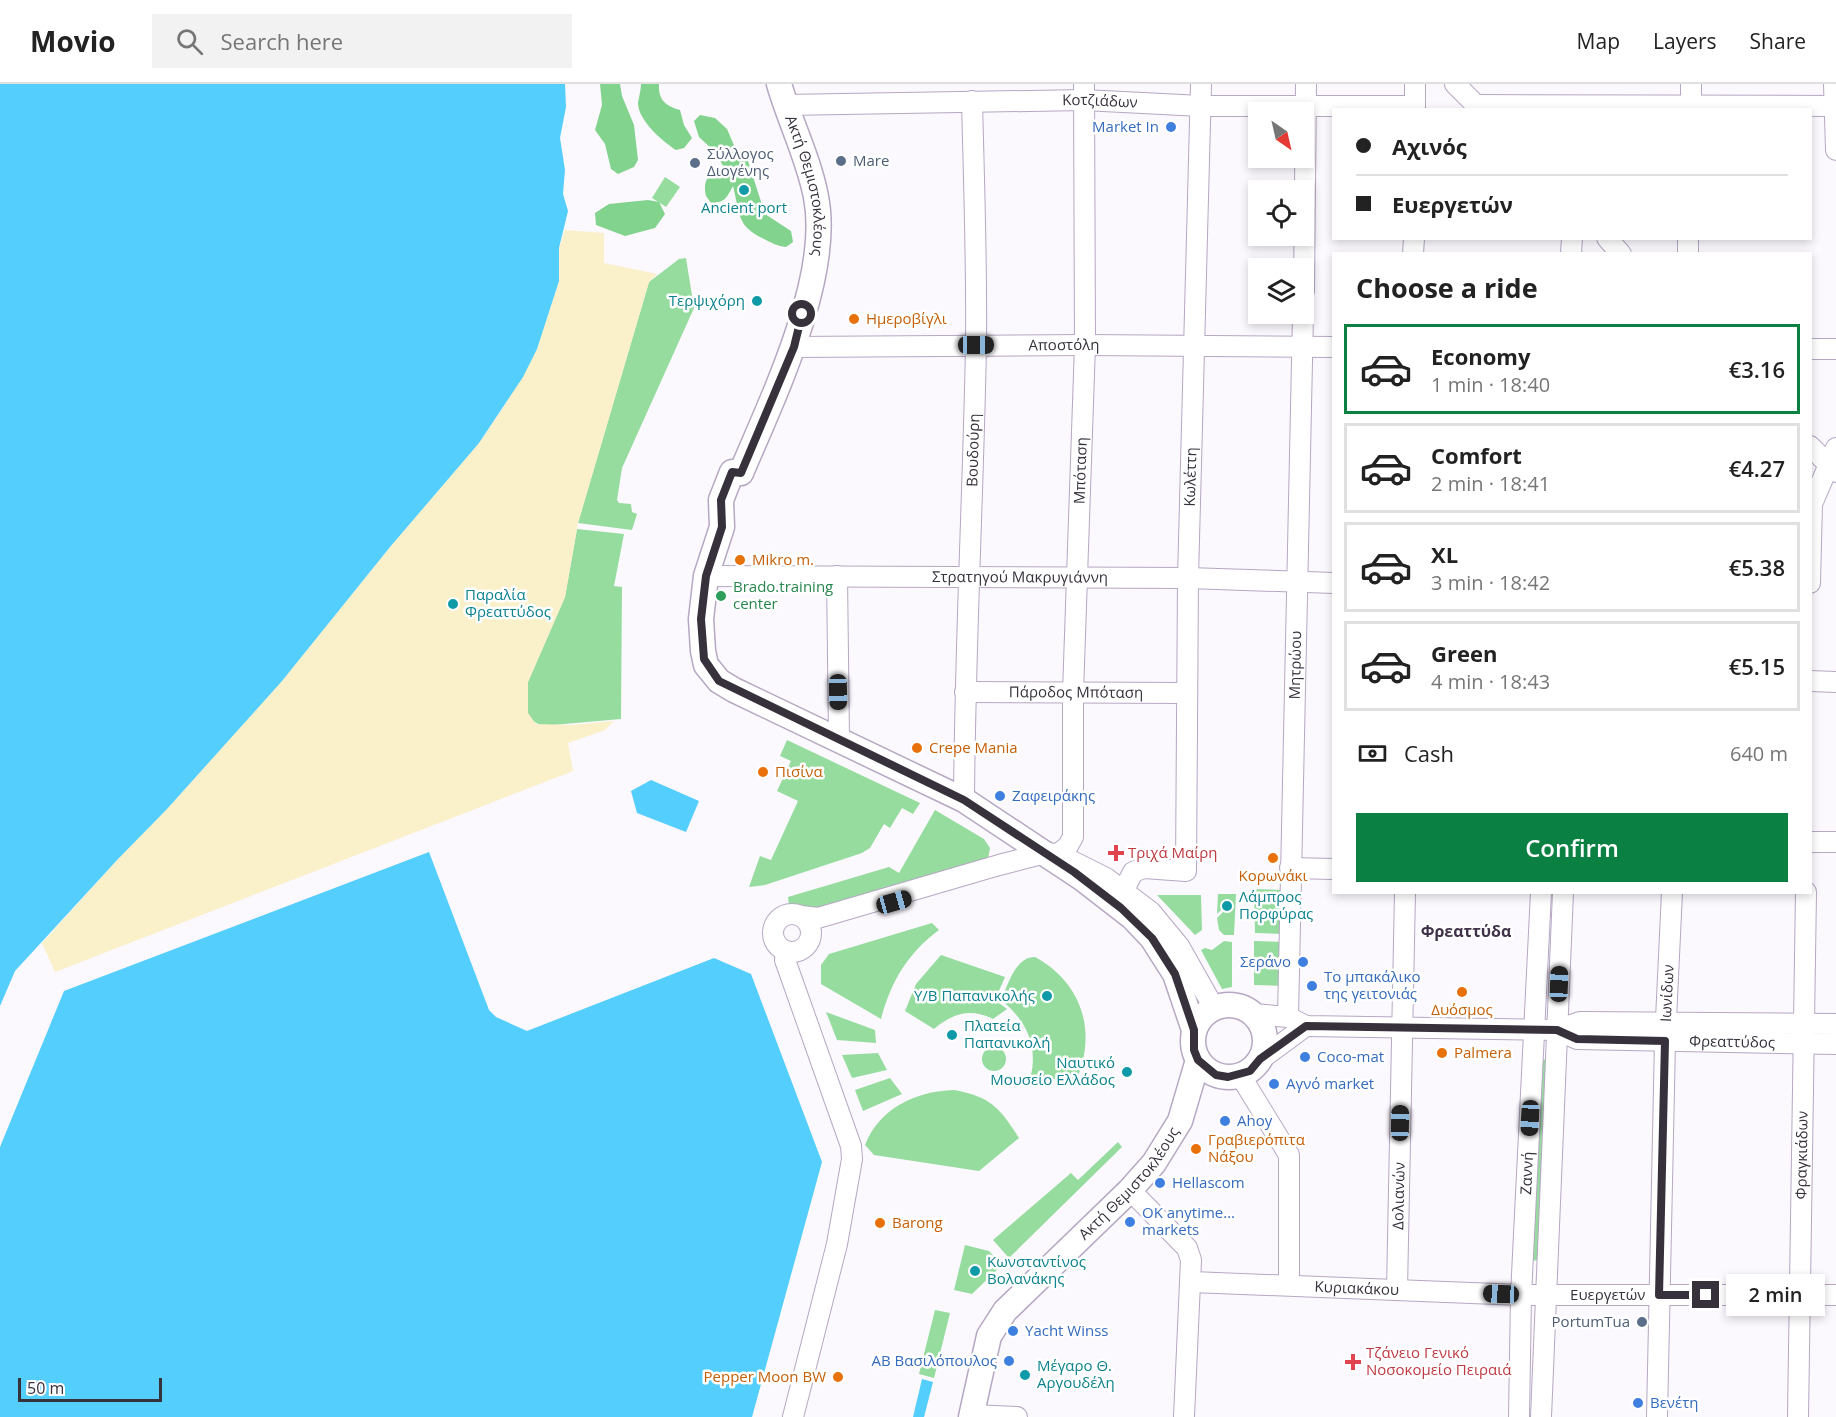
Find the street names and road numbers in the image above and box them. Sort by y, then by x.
street label: Κοτζιάδων [1062,89,1138,112]
street label: Ακτή Θεμιστοκλέους [781,112,830,257]
street label: Αποστόλη [1028,334,1100,354]
street label: Βουδούρη [961,413,983,487]
street label: Μπόταση [1069,437,1091,504]
street label: Κωλέττη [1179,447,1200,507]
street label: Στρατηγού Μακρυγιάννη [932,566,1108,587]
street label: Μητρώου [1284,631,1305,700]
street label: Πάροδος Μπόταση [1009,681,1143,702]
street label: Ιωνίδων [1655,964,1678,1022]
street label: Φρεαττύδος [1689,1030,1775,1052]
street label: Φραγκιάδων [1790,1111,1812,1200]
street label: Ακτή Θεμιστοκλέους [1074,1123,1183,1244]
street label: Ζαννή [1515,1151,1537,1195]
street label: Δολιανών [1387,1162,1409,1230]
street label: Κυριακάκου [1314,1276,1400,1299]
street label: Ευεργετών [1570,1284,1645,1304]

